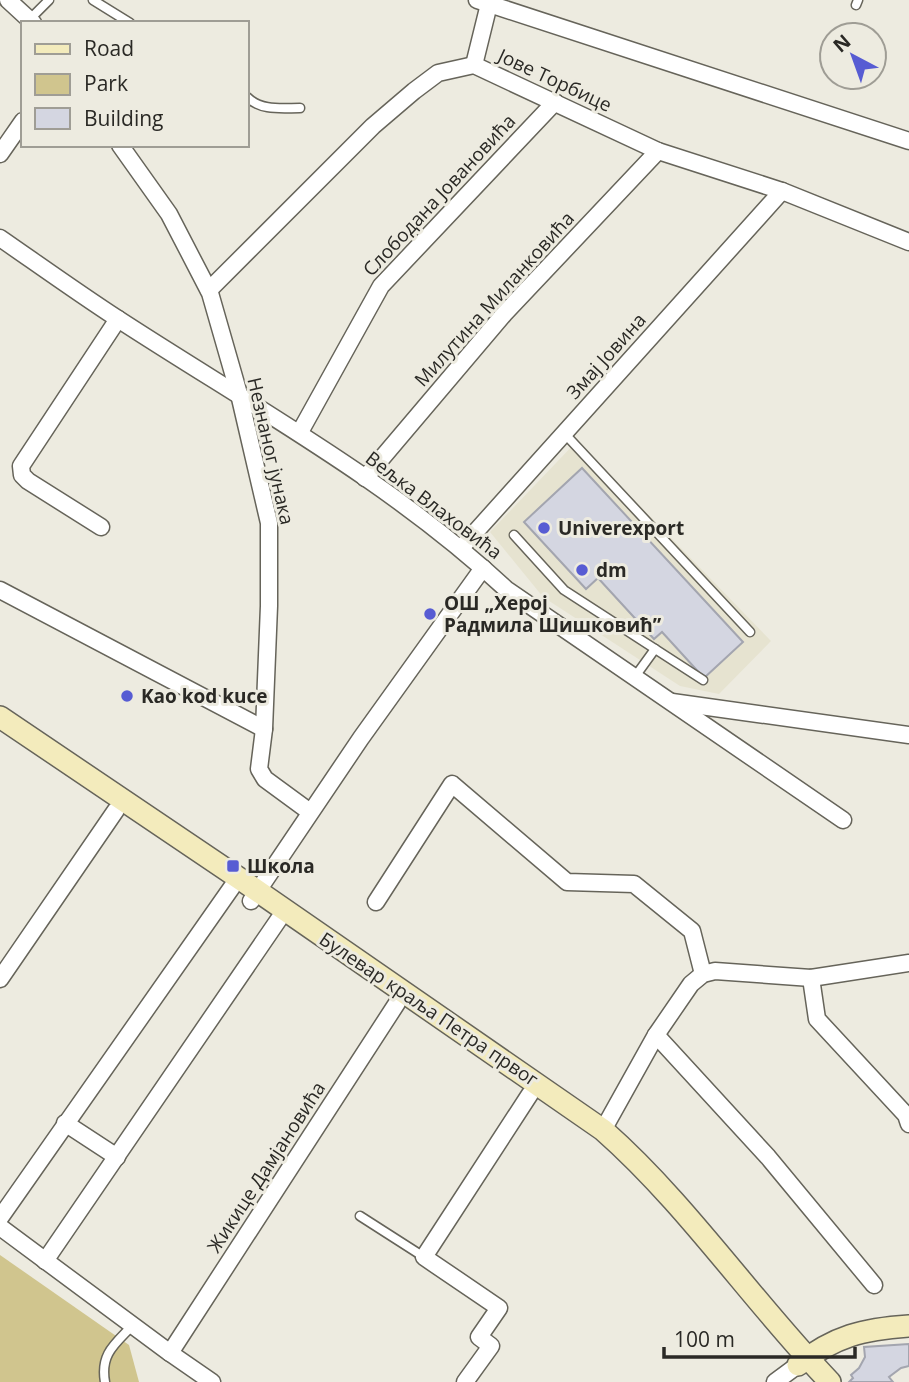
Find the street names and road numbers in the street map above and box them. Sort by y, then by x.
street label: Јове Торбице [492,41,616,118]
street label: Слободана Јовановића [357,108,521,282]
street label: Милутина Миланковића [408,206,580,392]
street label: Змај Јовина [560,307,652,405]
street label: Незнаног јунака [241,375,301,527]
street label: Вељка Влаховића [360,445,508,565]
street label: Булевар краља Петра првог [315,926,543,1092]
street label: Жикице Дамјановића [201,1076,331,1258]

